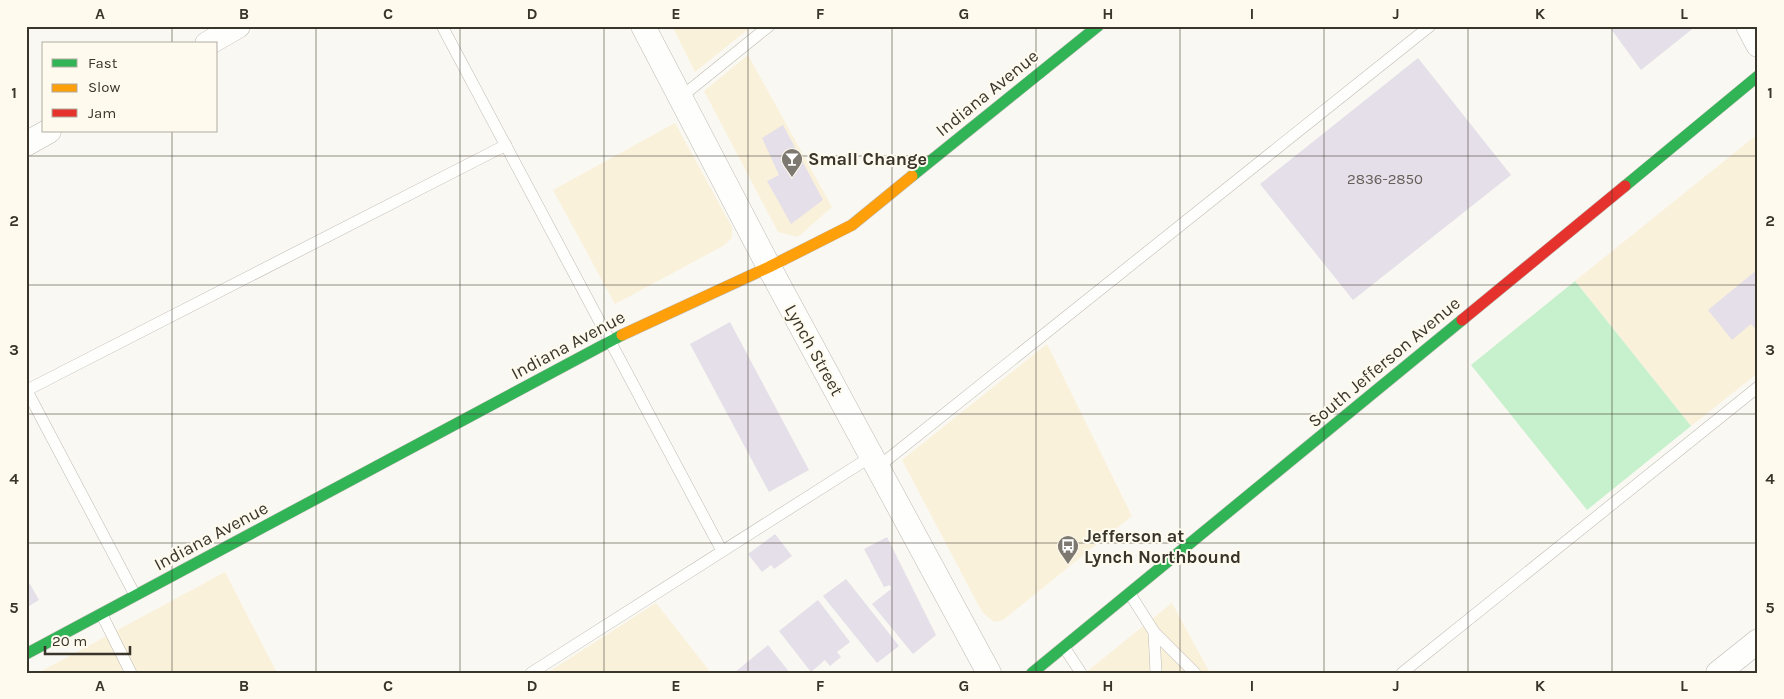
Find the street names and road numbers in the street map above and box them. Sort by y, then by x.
street label: Indiana Avenue [931,45,1043,141]
street label: South Jefferson Avenue [1303,292,1465,432]
street label: Lynch Street [780,300,848,400]
street label: Indiana Avenue [507,306,629,384]
street label: Indiana Avenue [150,497,272,575]

